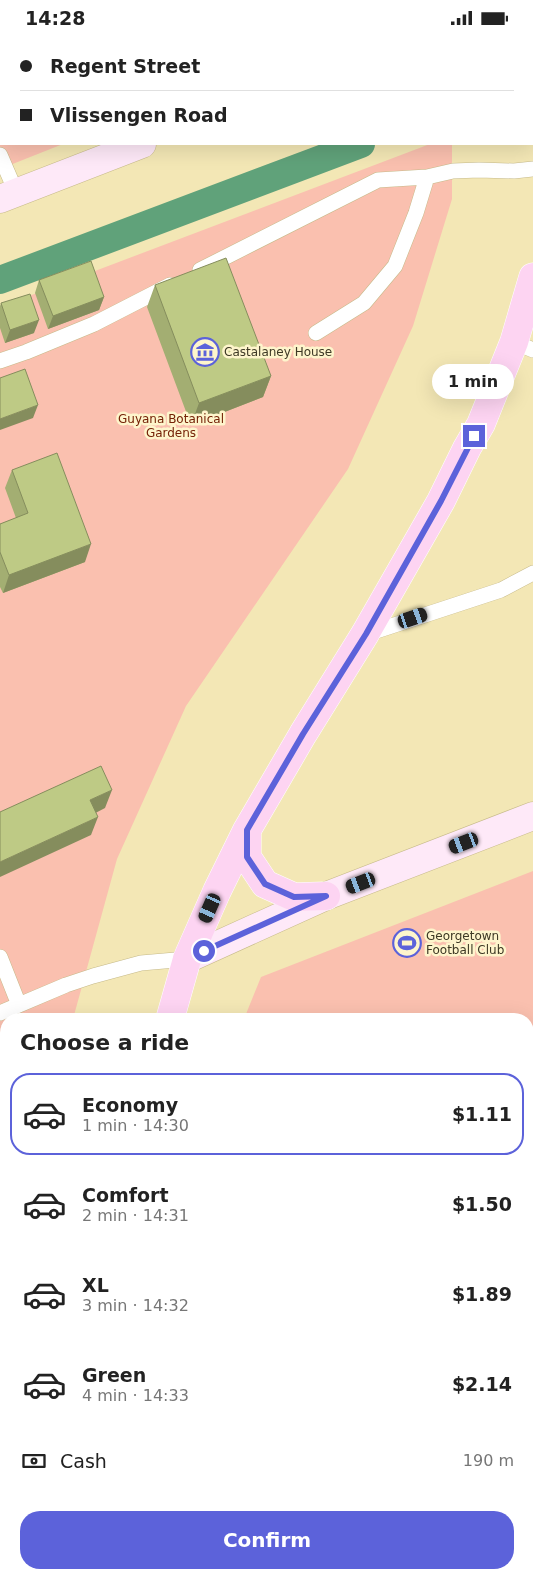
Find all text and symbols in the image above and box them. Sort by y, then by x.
text: 14:28 [25,7,85,29]
text: Regent Street [50,55,200,77]
text: Vlissengen Road [50,104,228,126]
museum icon: Castalaney House [190,337,220,367]
place label: Castalaney House [224,345,332,359]
callout: 1 min [433,363,515,399]
text: 1 min [448,372,498,391]
park label: Guyana Botanical Gardens [118,412,224,440]
route end [463,425,485,447]
car [396,606,429,630]
car [447,831,480,855]
car [344,871,377,895]
car [197,891,222,925]
sports icon: Georgetown Football Club [392,928,422,958]
place label: Georgetown Football Club [426,929,504,957]
route start [193,940,215,962]
text: Choose a ride [20,1030,189,1055]
icon: car [22,1092,67,1137]
text: Economy [82,1094,178,1116]
text: $1.11 [452,1103,512,1125]
text: 1 min · 14:30 [82,1116,189,1135]
icon: car [22,1182,67,1227]
text: Comfort [82,1184,169,1206]
text: $1.50 [452,1193,512,1215]
text: 2 min · 14:31 [82,1206,189,1225]
icon: car [22,1272,67,1317]
text: XL [82,1274,109,1296]
text: $1.89 [452,1283,512,1305]
text: 3 min · 14:32 [82,1296,189,1315]
icon: car [22,1362,67,1407]
text: Green [82,1364,146,1386]
text: $2.14 [452,1373,512,1395]
text: 4 min · 14:33 [82,1386,189,1405]
icon: cash [20,1447,48,1475]
text: Cash [60,1450,107,1472]
text: 190 m [463,1451,514,1470]
button: Confirm [20,1511,514,1569]

